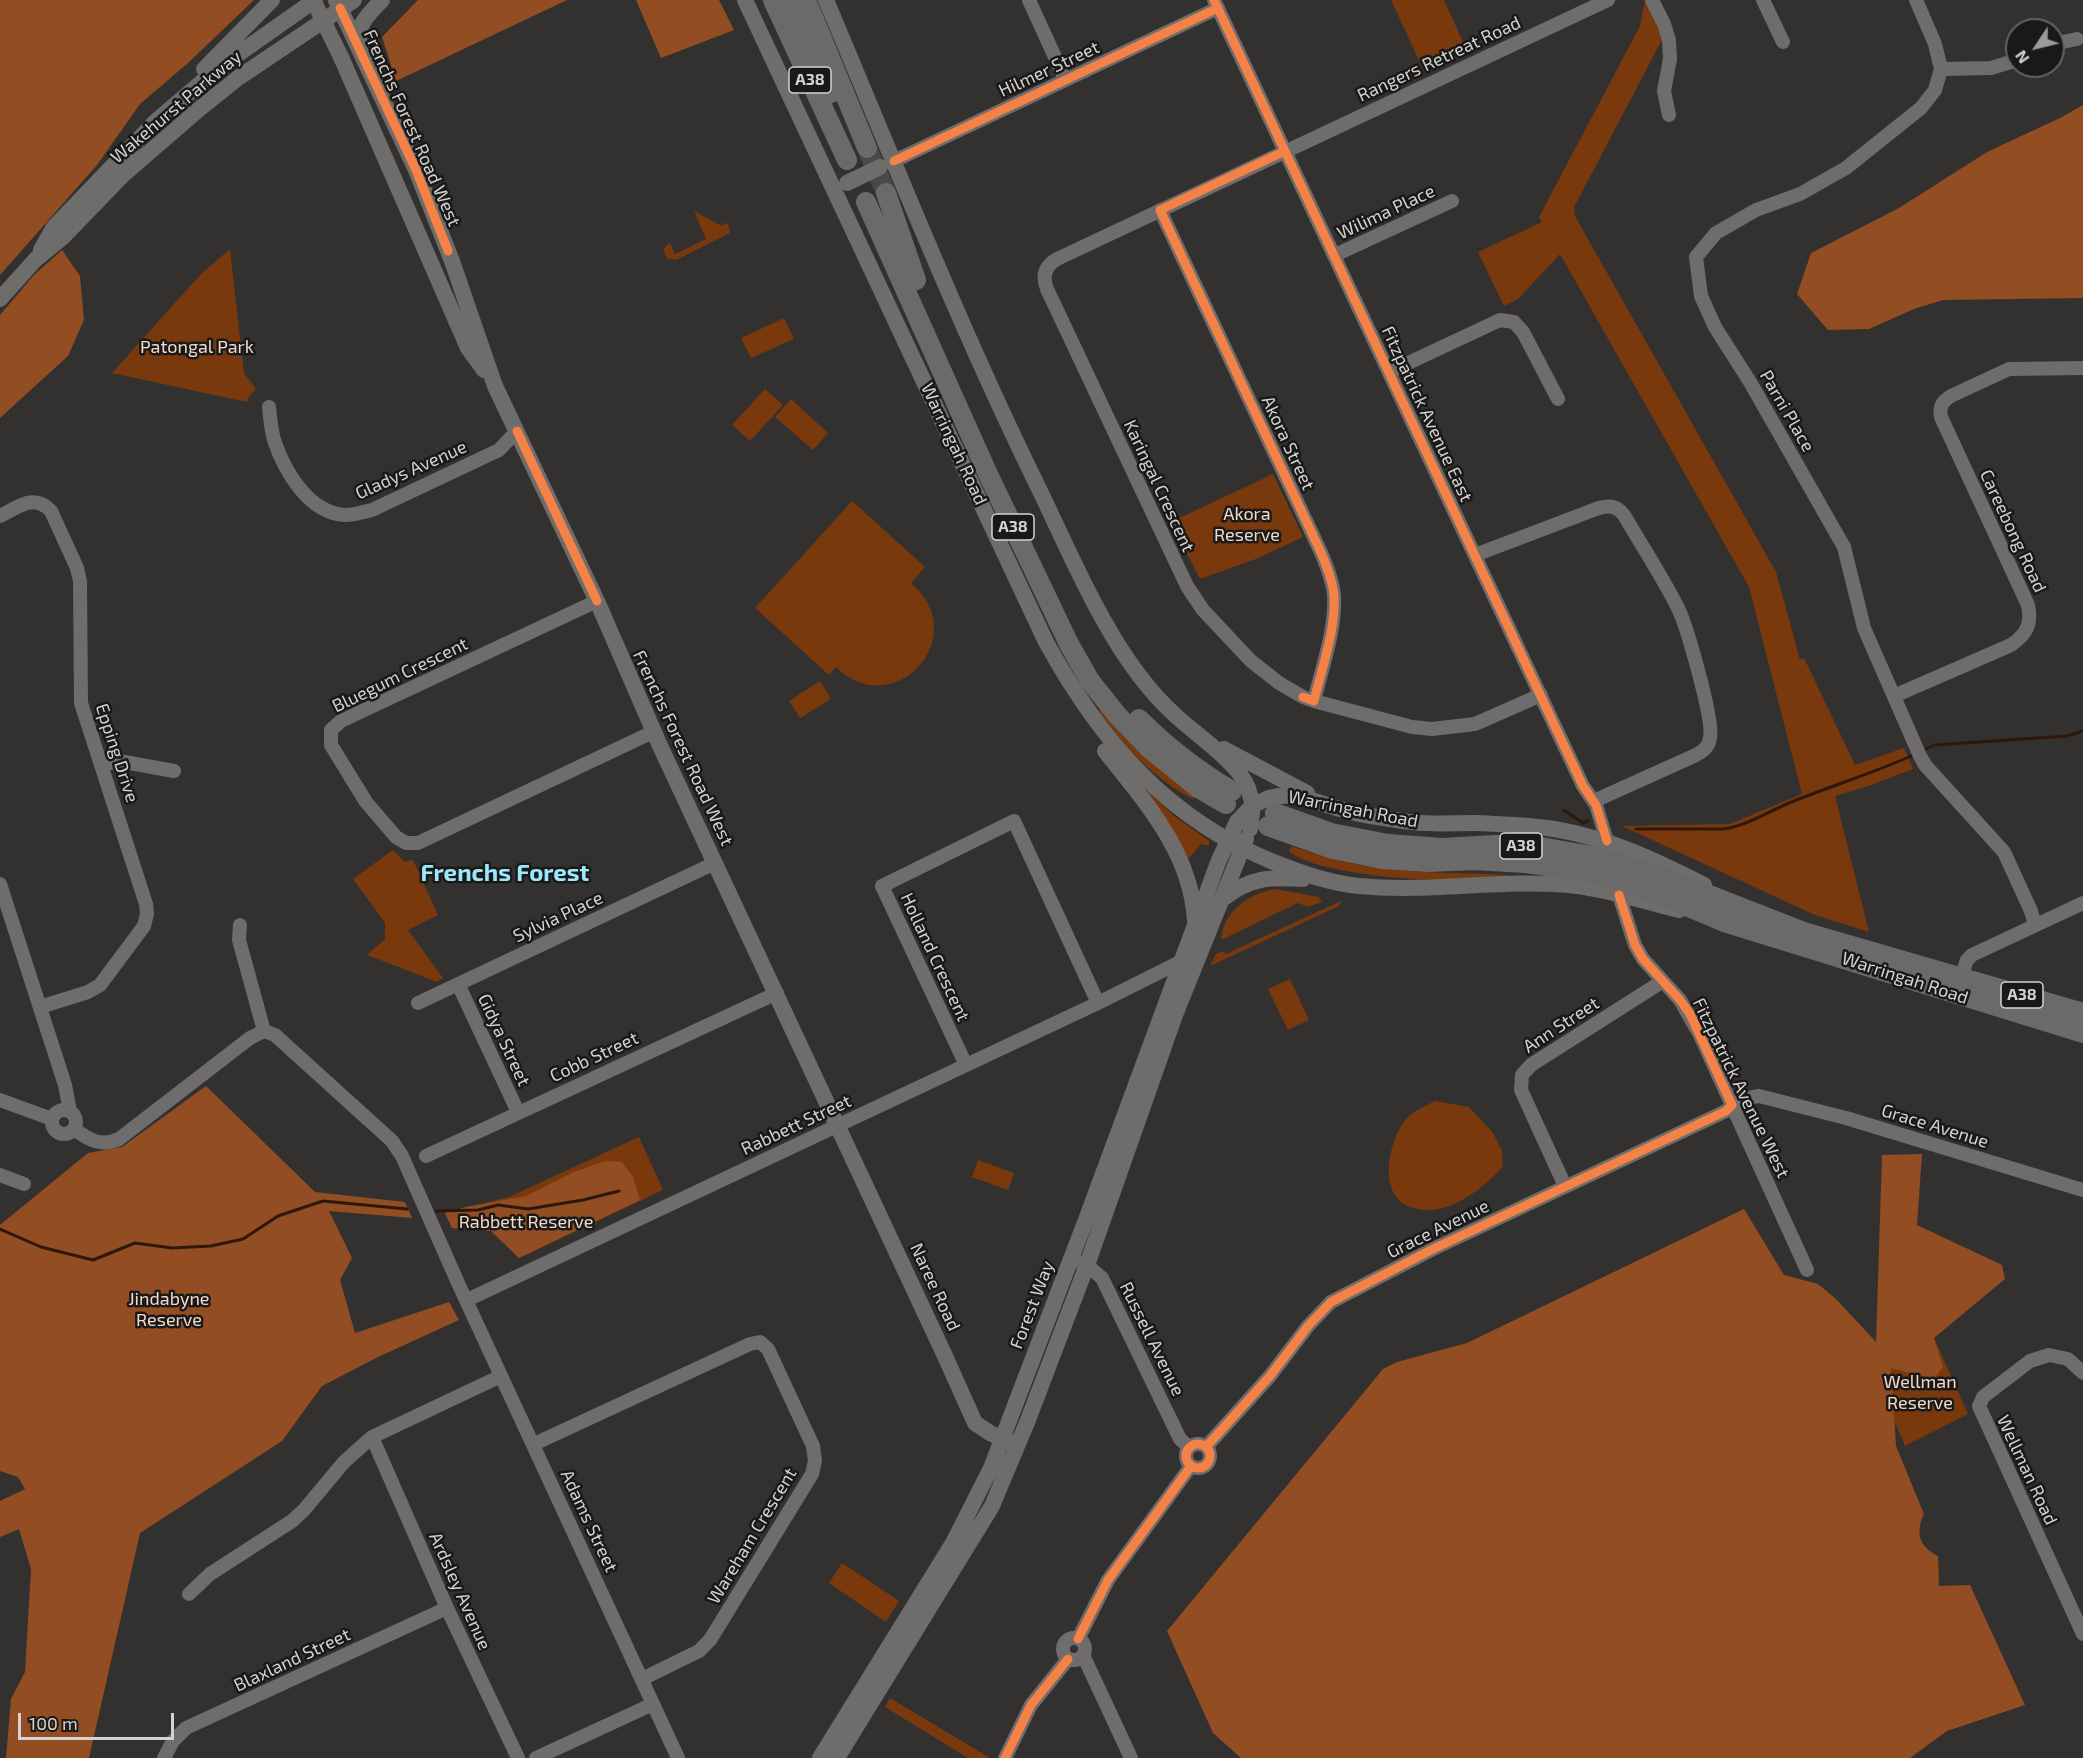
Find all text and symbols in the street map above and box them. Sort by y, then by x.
street label: Rangers Retreat Road [1354,12,1524,106]
north arrow [2005,18,2065,78]
street label: Frenchs Forest Road West [359,26,465,230]
street label: Hilmer Street [995,36,1103,102]
street label: Wakehurst Parkway [106,46,246,168]
text: N [2010,47,2033,68]
road number: A38 [789,67,831,93]
street label: Wilima Place [1334,180,1438,244]
street label: Fitzpatrick Avenue East [1377,323,1477,505]
park label: Patongal Park [140,336,254,358]
street label: Parni Place [1755,366,1819,456]
street label: Warringah Road [916,380,992,508]
street label: Akora Street [1257,392,1319,494]
street label: Karingal Crescent [1119,416,1199,556]
street label: Gladys Avenue [352,436,470,504]
street label: Careebong Road [1975,466,2051,596]
park label: Akora Reserve [1214,503,1280,546]
road number: A38 [992,514,1034,540]
street label: Bluegum Crescent [329,633,471,717]
street label: Frenchs Forest Road West [628,647,738,849]
street label: Epping Drive [91,701,143,805]
street label: Warringah Road [1286,786,1420,832]
road number: A38 [1500,833,1542,859]
district label: Frenchs Forest [421,859,589,887]
street label: Sylvia Place [510,887,606,947]
street label: Holland Crescent [896,889,974,1025]
street label: Warringah Road [1839,947,1971,1009]
road number: A38 [2001,982,2043,1008]
street label: Gidya Street [473,990,535,1090]
street label: Ann Street [1519,992,1603,1058]
street label: Fitzpatrick Avenue West [1688,994,1794,1182]
street label: Cobb Street [546,1027,642,1087]
street label: Rabbett Street [738,1090,854,1160]
street label: Grace Avenue [1879,1099,1991,1153]
street label: Grace Avenue [1383,1195,1493,1263]
park label: Rabbett Reserve [459,1211,593,1233]
street label: Naree Road [905,1240,965,1334]
street label: Forest Way [1005,1258,1059,1352]
street label: Russell Avenue [1115,1278,1189,1400]
park label: Jindabyne Reserve [128,1288,210,1330]
park label: Wellman Reserve [1883,1371,1957,1414]
street label: Wellman Road [1992,1412,2062,1528]
street label: Wareham Crescent [703,1464,801,1608]
street label: Adams Street [556,1466,622,1576]
street label: Ardsley Avenue [424,1529,496,1653]
street label: Blaxland Street [230,1624,354,1696]
scale bar [21,1701,177,1739]
text: 100 m [29,1712,78,1734]

